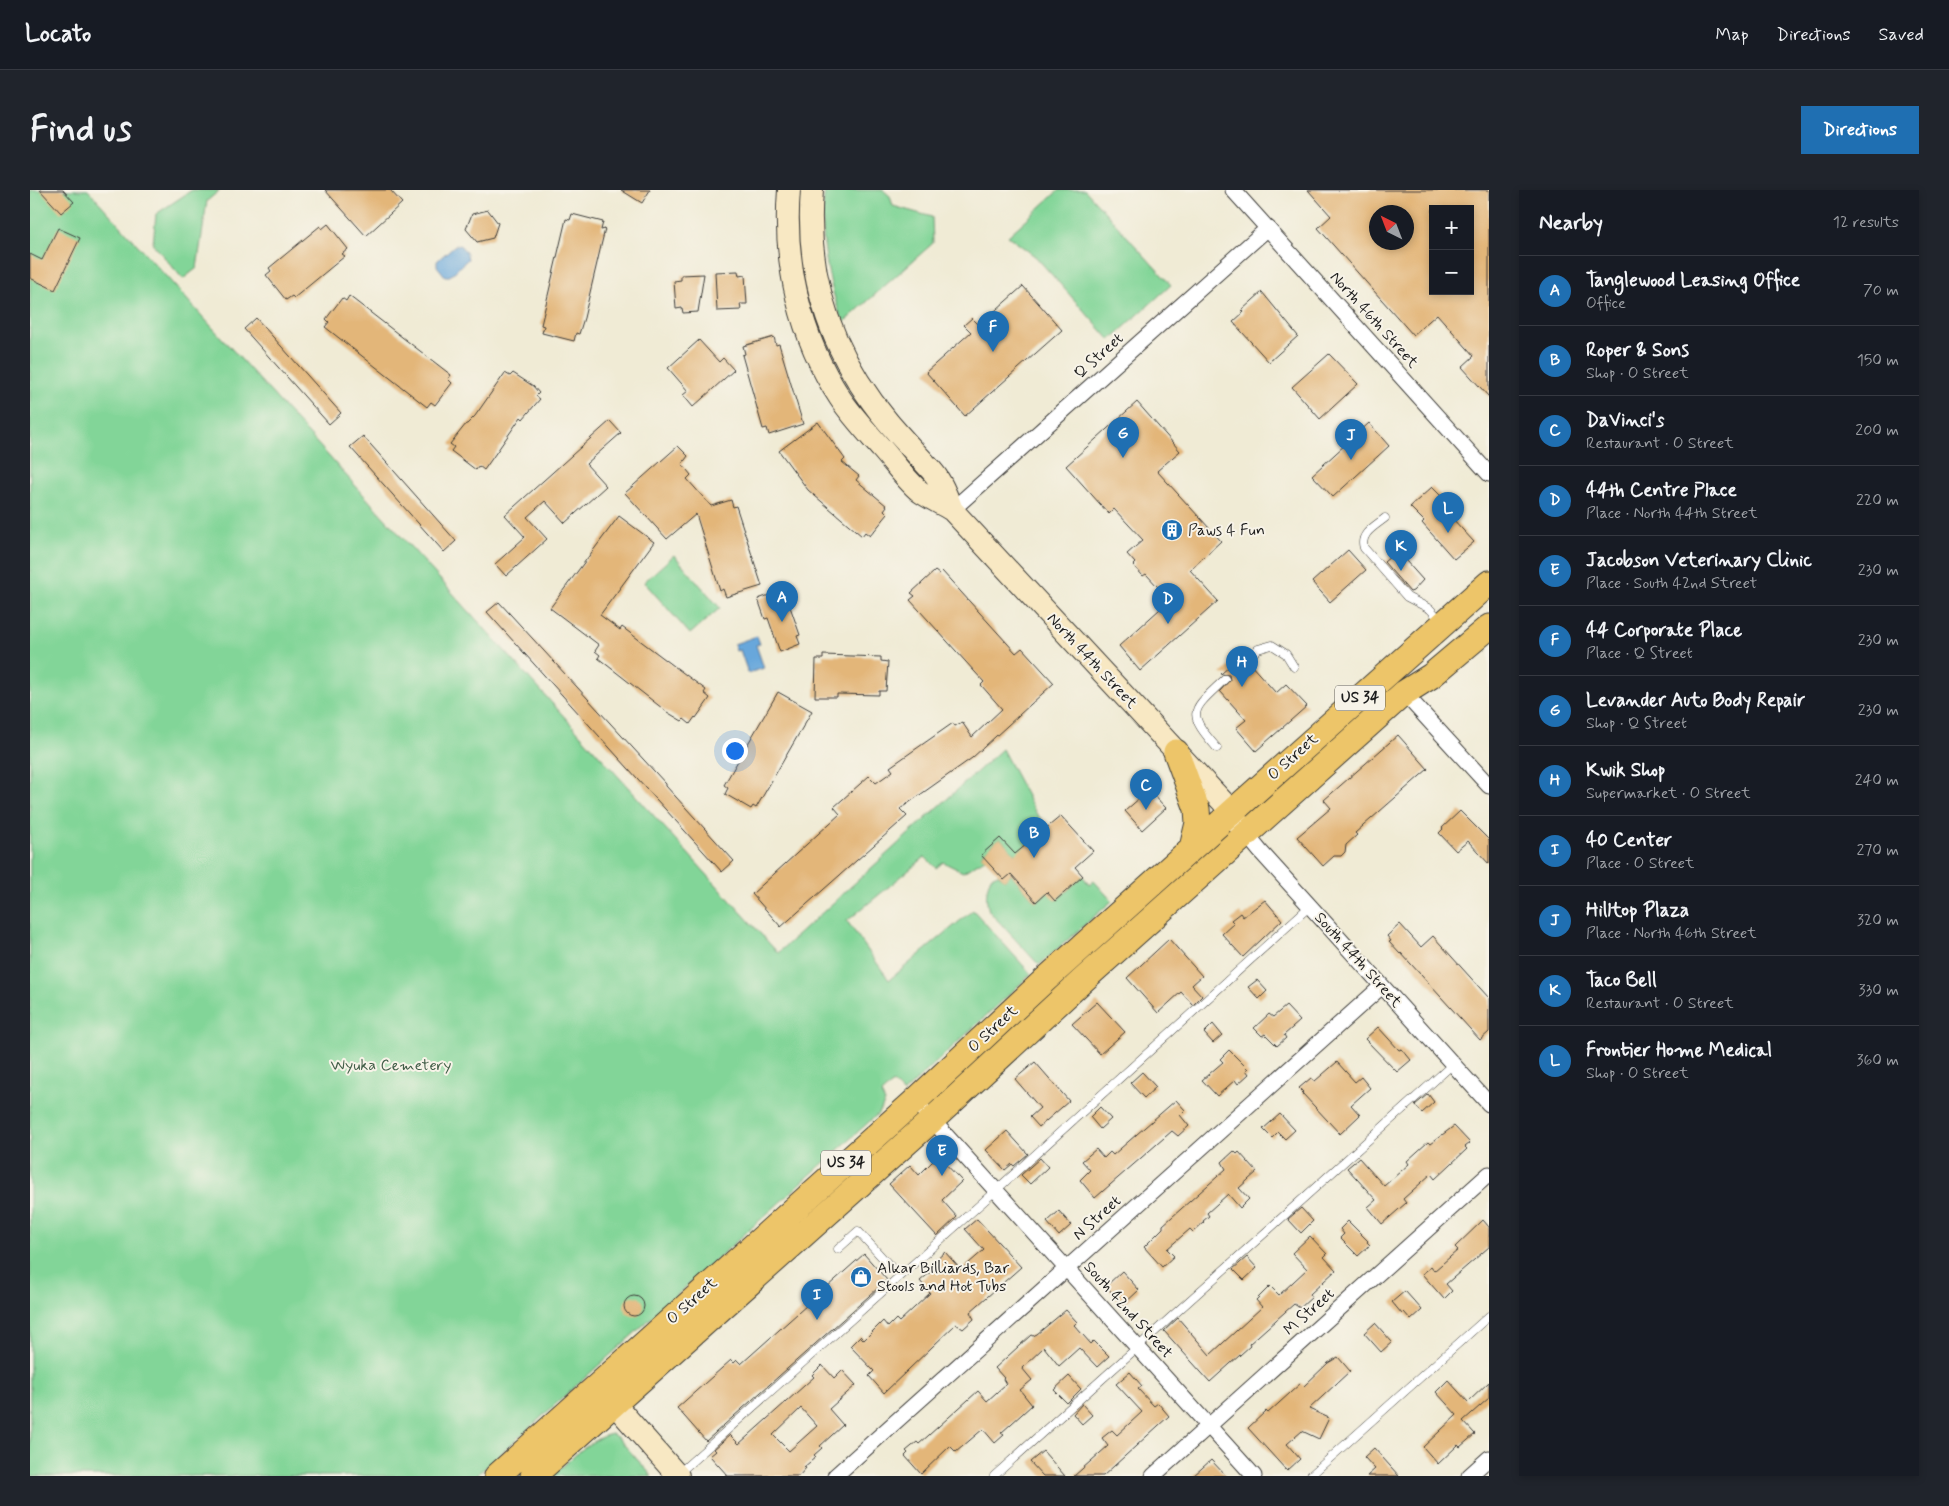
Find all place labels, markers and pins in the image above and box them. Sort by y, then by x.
pin: F [977,311,1009,352]
pin: G [1107,417,1139,458]
pin: J [1335,419,1367,460]
pin: L [1432,492,1464,533]
building icon: Paws 4 Fun [1160,518,1184,542]
place label: Paws 4 Fun [1188,520,1265,541]
pin: K [1385,530,1417,571]
pin: A [766,581,798,622]
pin: D [1152,583,1184,624]
pin: H [1226,646,1258,687]
pin: C [1130,769,1162,810]
pin: B [1018,817,1050,858]
pin: E [926,1135,958,1176]
place label: Alkar Billiards, Bar Stools and Hot Tubs [877,1258,1009,1297]
shop icon: Alkar Billiards, Bar Stools and Hot Tubs [849,1265,873,1289]
pin: I [801,1279,833,1320]

